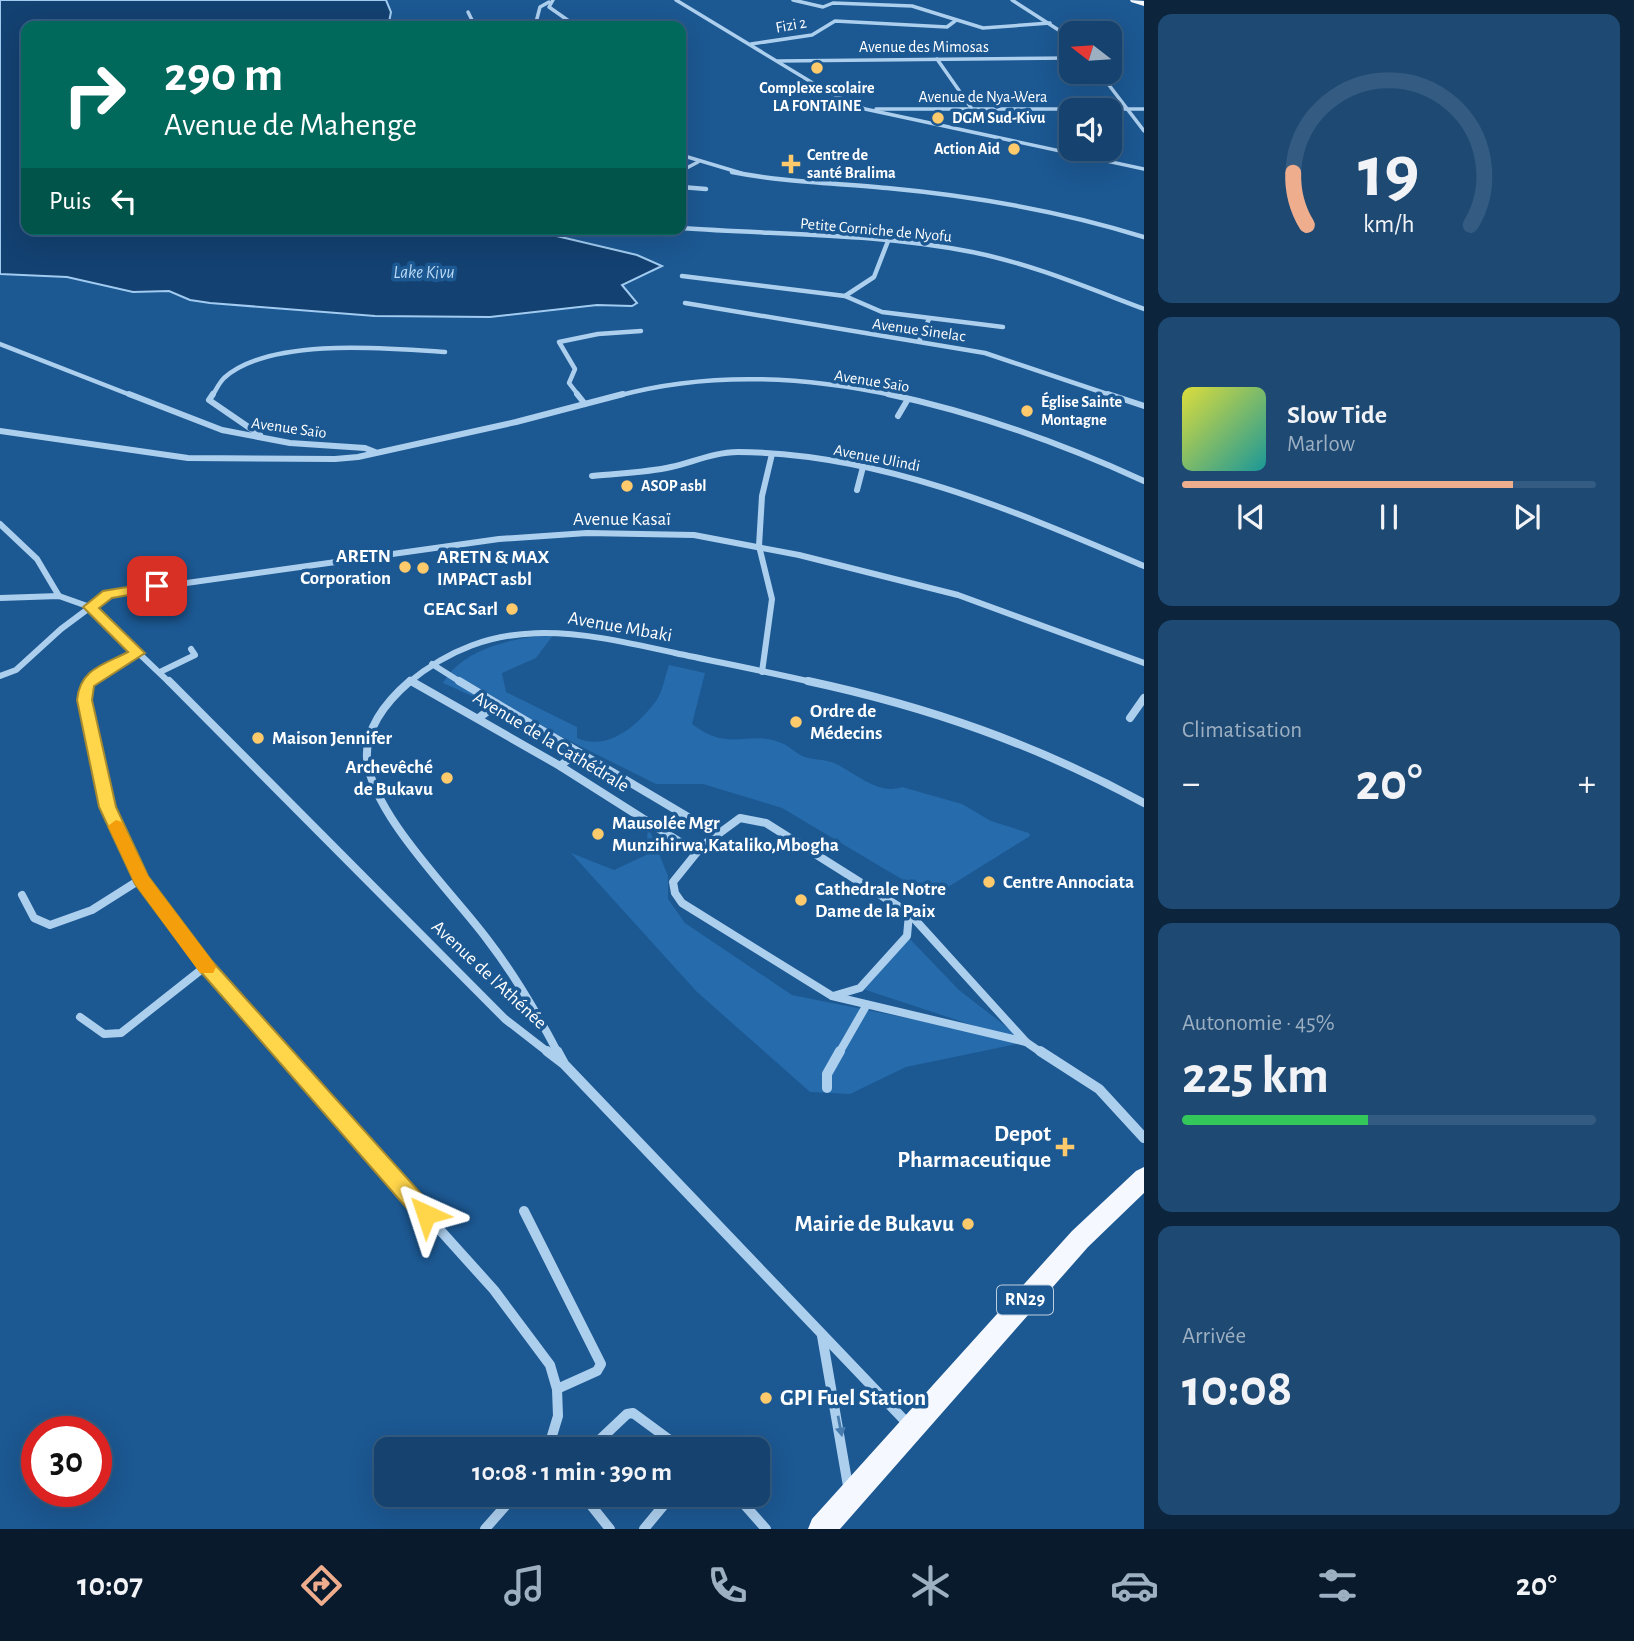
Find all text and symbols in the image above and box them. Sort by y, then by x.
street label: Fizi 2 [774,14,808,36]
north arrow [1059,21,1122,84]
map controls [1059,21,1122,161]
street label: Avenue des Mimosas [859,39,989,55]
icon: right [49,49,140,140]
text: 290 m [164,51,283,100]
marker: Complexe scolaire LA FONTAINE [809,60,825,76]
place label: Complexe scolaire LA FONTAINE [759,80,875,114]
street label: Avenue de Nya-Wera [919,89,1047,106]
button: sound [1059,98,1122,161]
text: Avenue de Mahenge [164,109,417,141]
marker: DGM Sud-Kivu [930,110,946,126]
place label: DGM Sud-Kivu [952,110,1046,126]
text: 19 [1358,137,1420,210]
place label: Action Aid [934,141,1001,157]
marker: Action Aid [1006,141,1022,157]
place label: Centre de santé Bralima [807,147,896,181]
marker: Centre de santé Bralima [781,154,801,174]
icon: left [105,182,143,220]
text: Puis [49,188,91,214]
text: km/h [1363,211,1415,236]
street label: Petite Corniche de Nyofu [799,215,953,246]
water label: Lake Kivu [393,264,455,282]
street label: Avenue Sinelac [871,316,967,344]
street label: Avenue Saïo [833,367,911,395]
place label: Église Sainte Montagne [1041,391,1123,428]
text: Slow Tide [1287,402,1387,428]
marker: Église Sainte Montagne [1019,403,1035,419]
street label: Avenue Saïo [250,415,328,441]
text: Marlow [1287,433,1355,456]
street label: Avenue Ulindi [833,442,921,474]
marker: ASOP asbl [619,478,635,494]
place label: ASOP asbl [641,478,706,494]
icon: previous [1232,498,1270,536]
icon: pause [1370,498,1408,536]
icon: next [1508,498,1546,536]
street label: Avenue Kasaï [573,510,671,529]
place label: ARETN Corporation [300,547,391,588]
place label: ARETN & MAX IMPACT asbl [437,548,549,589]
pin [127,556,187,616]
marker: ARETN Corporation [397,559,413,575]
marker: ARETN & MAX IMPACT asbl [415,560,431,576]
icon: arrive [138,567,176,605]
place label: GEAC Sarl [424,600,498,619]
marker: GEAC Sarl [504,601,520,617]
street label: Avenue Mbaki [566,608,674,646]
street label: Avenue de la Cathédrale [470,688,632,796]
place label: Ordre de Médecins [810,702,882,743]
marker: Ordre de Médecins [788,714,804,730]
text: Climatisation [1182,719,1302,742]
place label: Maison Jennifer [272,729,392,748]
marker: Maison Jennifer [250,730,266,746]
text: 20° [1356,757,1422,809]
place label: Archevêché de Bukavu [345,758,433,799]
text: − [1182,765,1200,803]
text: + [1578,765,1596,803]
marker: Archevêché de Bukavu [439,770,455,786]
place label: Mausolée Mgr Munzihirwa,Kataliko,Mbogha [612,814,839,855]
marker: Mausolée Mgr Munzihirwa,Kataliko,Mbogha [590,826,606,842]
place label: Centre Annociata [1003,873,1134,892]
marker: Centre Annociata [981,874,997,890]
place label: Cathedrale Notre Dame de la Paix [815,880,946,921]
marker: Cathedrale Notre Dame de la Paix [793,892,809,908]
street label: Avenue de l'Athénée [428,917,550,1033]
text: Autonomie · 45% [1182,1012,1335,1035]
text: 225 km [1182,1050,1329,1102]
place label: Depot Pharmaceutique [897,1123,1051,1172]
marker: Depot Pharmaceutique [1057,1139,1073,1155]
position arrow [389,1177,463,1251]
place label: Mairie de Bukavu [795,1213,954,1236]
marker: Mairie de Bukavu [960,1216,976,1232]
road number: RN29 [997,1286,1053,1315]
text: Arrivée [1182,1325,1246,1348]
text: 10:08 [1182,1363,1292,1415]
place label: GPI Fuel Station [780,1387,926,1410]
marker: GPI Fuel Station [758,1390,774,1406]
one-way arrow [834,1415,845,1437]
speed limit sign: 30 [21,1416,112,1507]
text: 10:08 · 1 min · 390 m [472,1459,672,1485]
icon: directions [297,1561,346,1610]
icon: music [500,1561,549,1610]
icon: phone [703,1561,752,1610]
icon: climate [906,1561,955,1610]
icon: car [1110,1561,1159,1610]
icon: filters [1313,1561,1362,1610]
text: 10:07 [77,1569,143,1601]
text: 20° [1516,1569,1557,1601]

